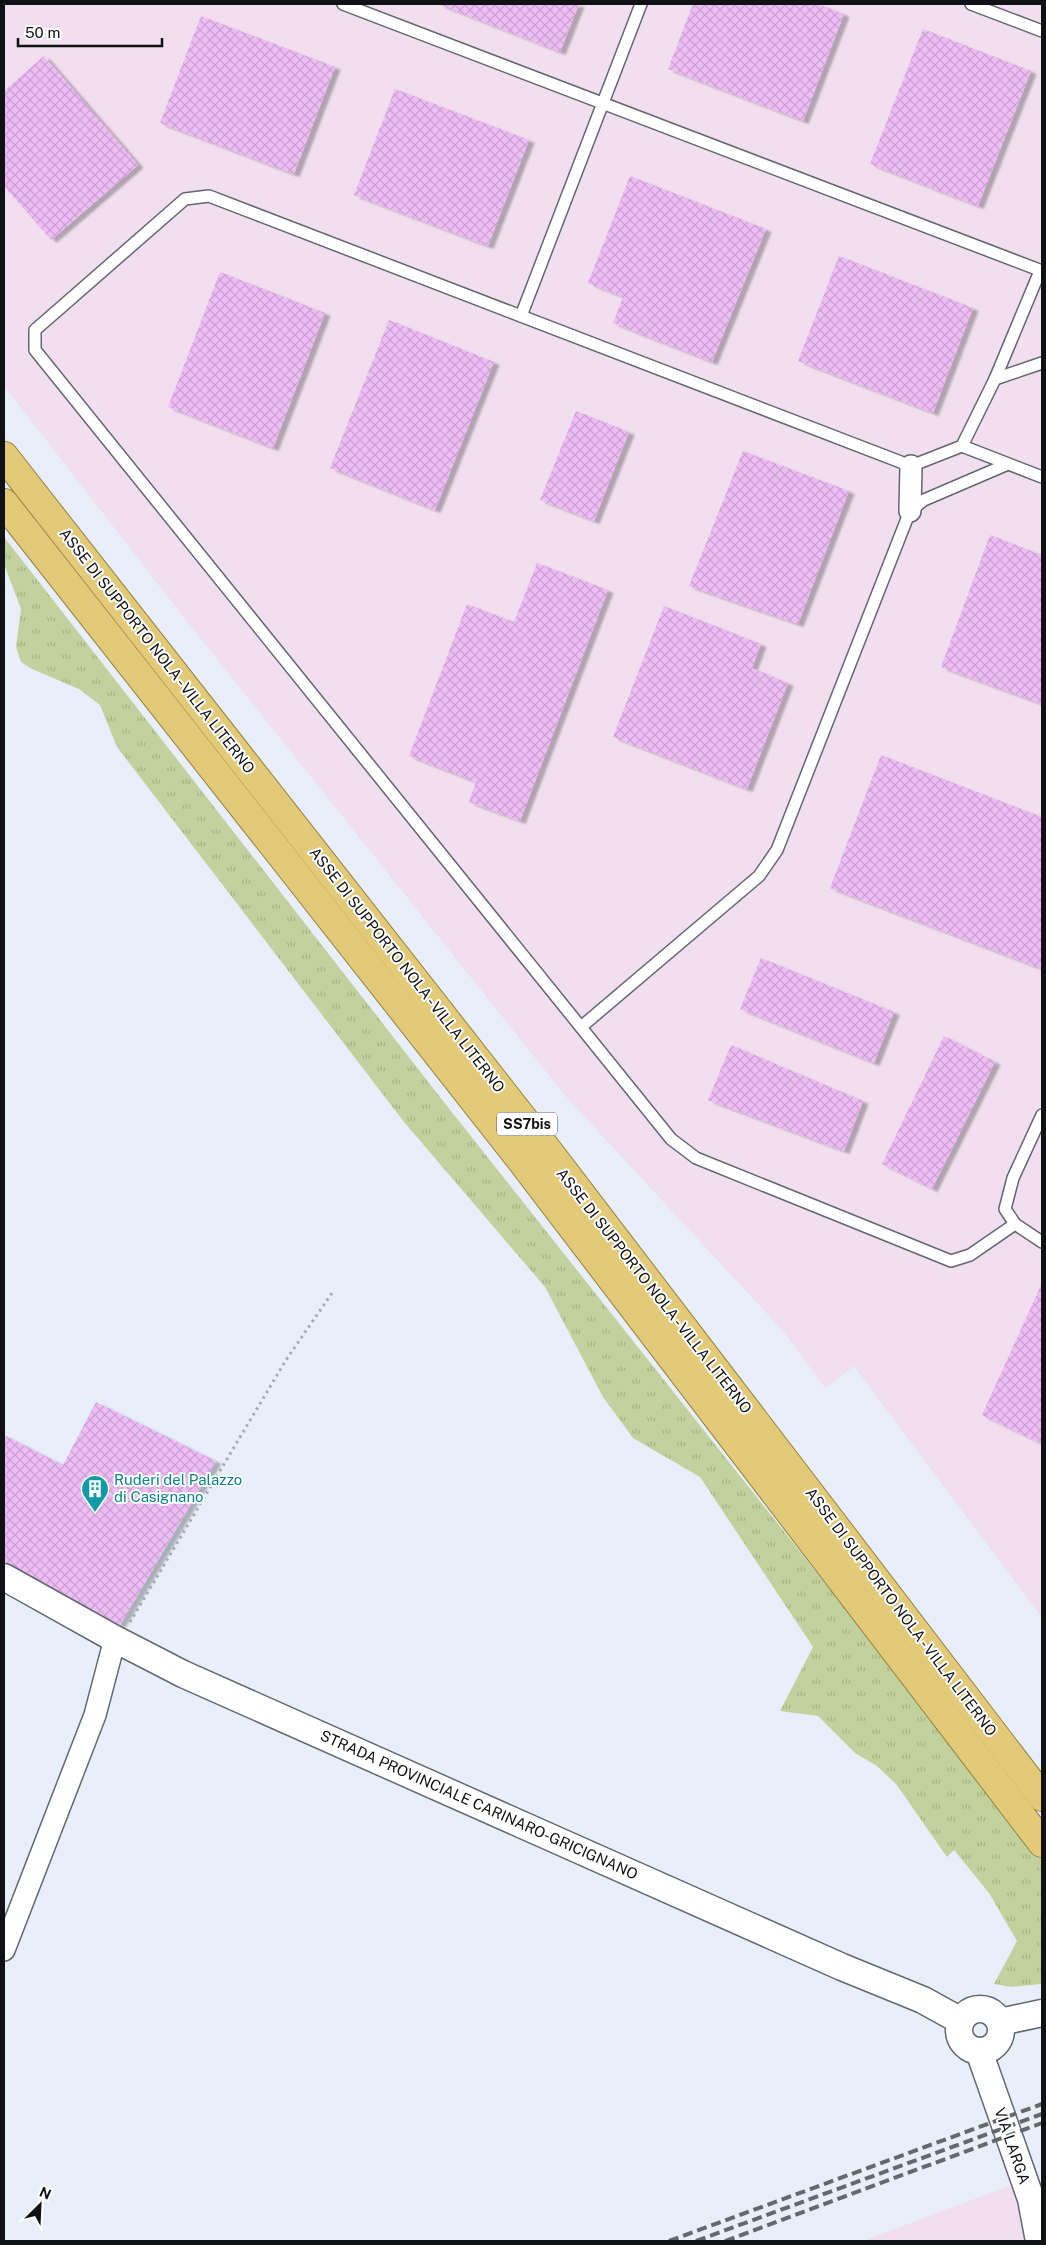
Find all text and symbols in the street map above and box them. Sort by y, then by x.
scale bar [18,15,161,47]
text: 50 m [25,24,60,41]
street label: ASSE DI SUPPORTO NOLA - VILLA LITERNO [56,525,258,777]
street label: ASSE DI SUPPORTO NOLA - VILLA LITERNO [306,844,508,1096]
road number: SS7bis [497,1112,557,1136]
street label: ASSE DI SUPPORTO NOLA - VILLA LITERNO [553,1165,755,1417]
place label: Ruderi del Palazzo di Casignano [114,1471,242,1505]
building icon: Ruderi del Palazzo di Casignano [80,1474,110,1513]
street label: ASSE DI SUPPORTO NOLA - VILLA LITERNO [802,1484,1000,1739]
street label: STRADA PROVINCIALE CARINARO-GRICIGNANO [318,1726,641,1883]
street label: VIA LARGA [991,2105,1034,2187]
north arrow [15,2180,65,2230]
text: N [37,2184,54,2203]

